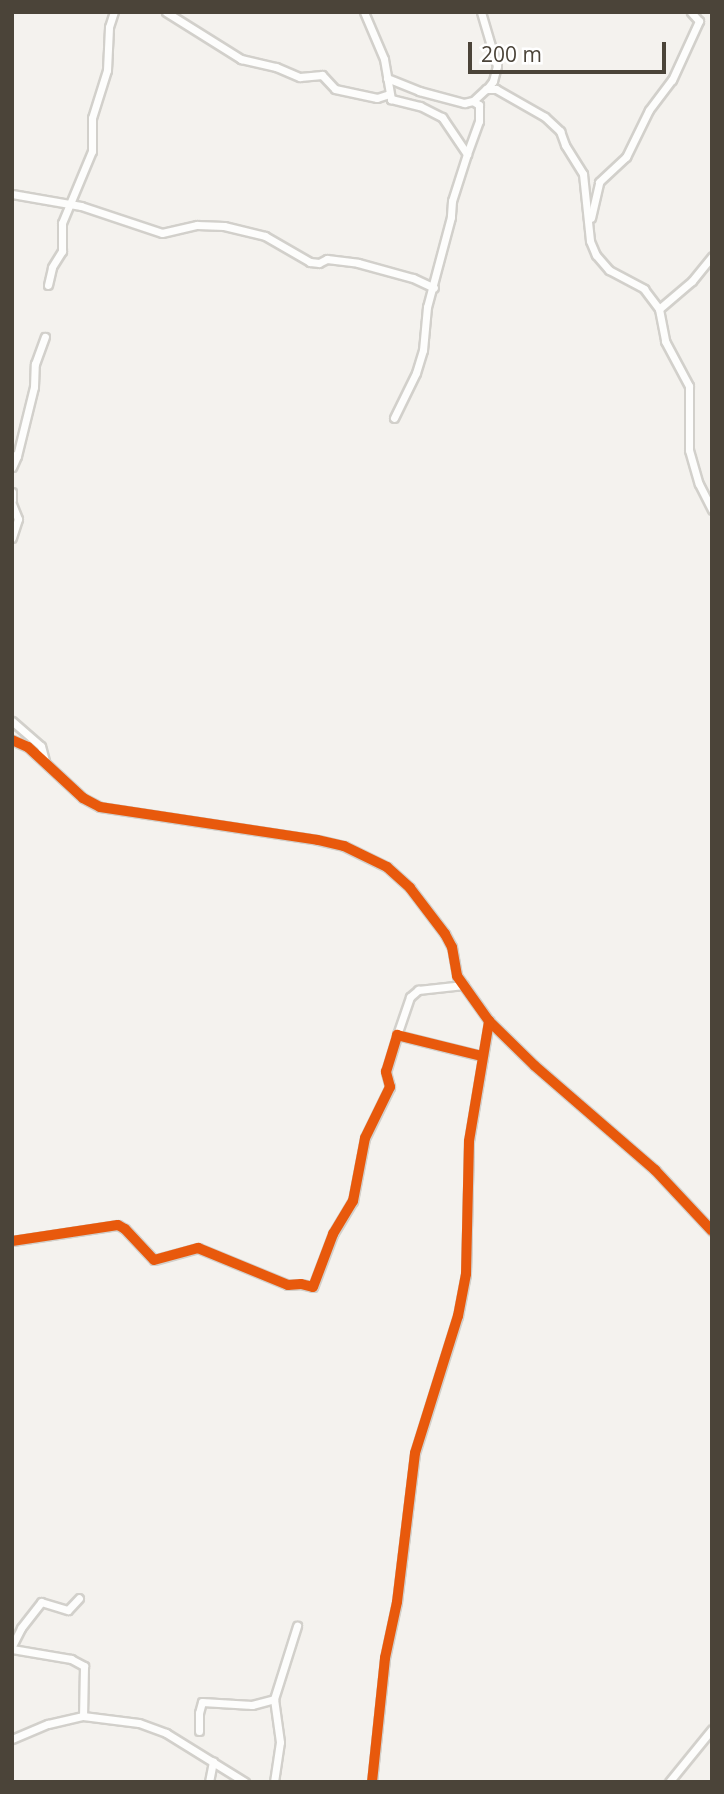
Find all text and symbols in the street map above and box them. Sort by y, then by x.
scale bar [472,28,670,72]
text: 200 m [481,40,542,68]

